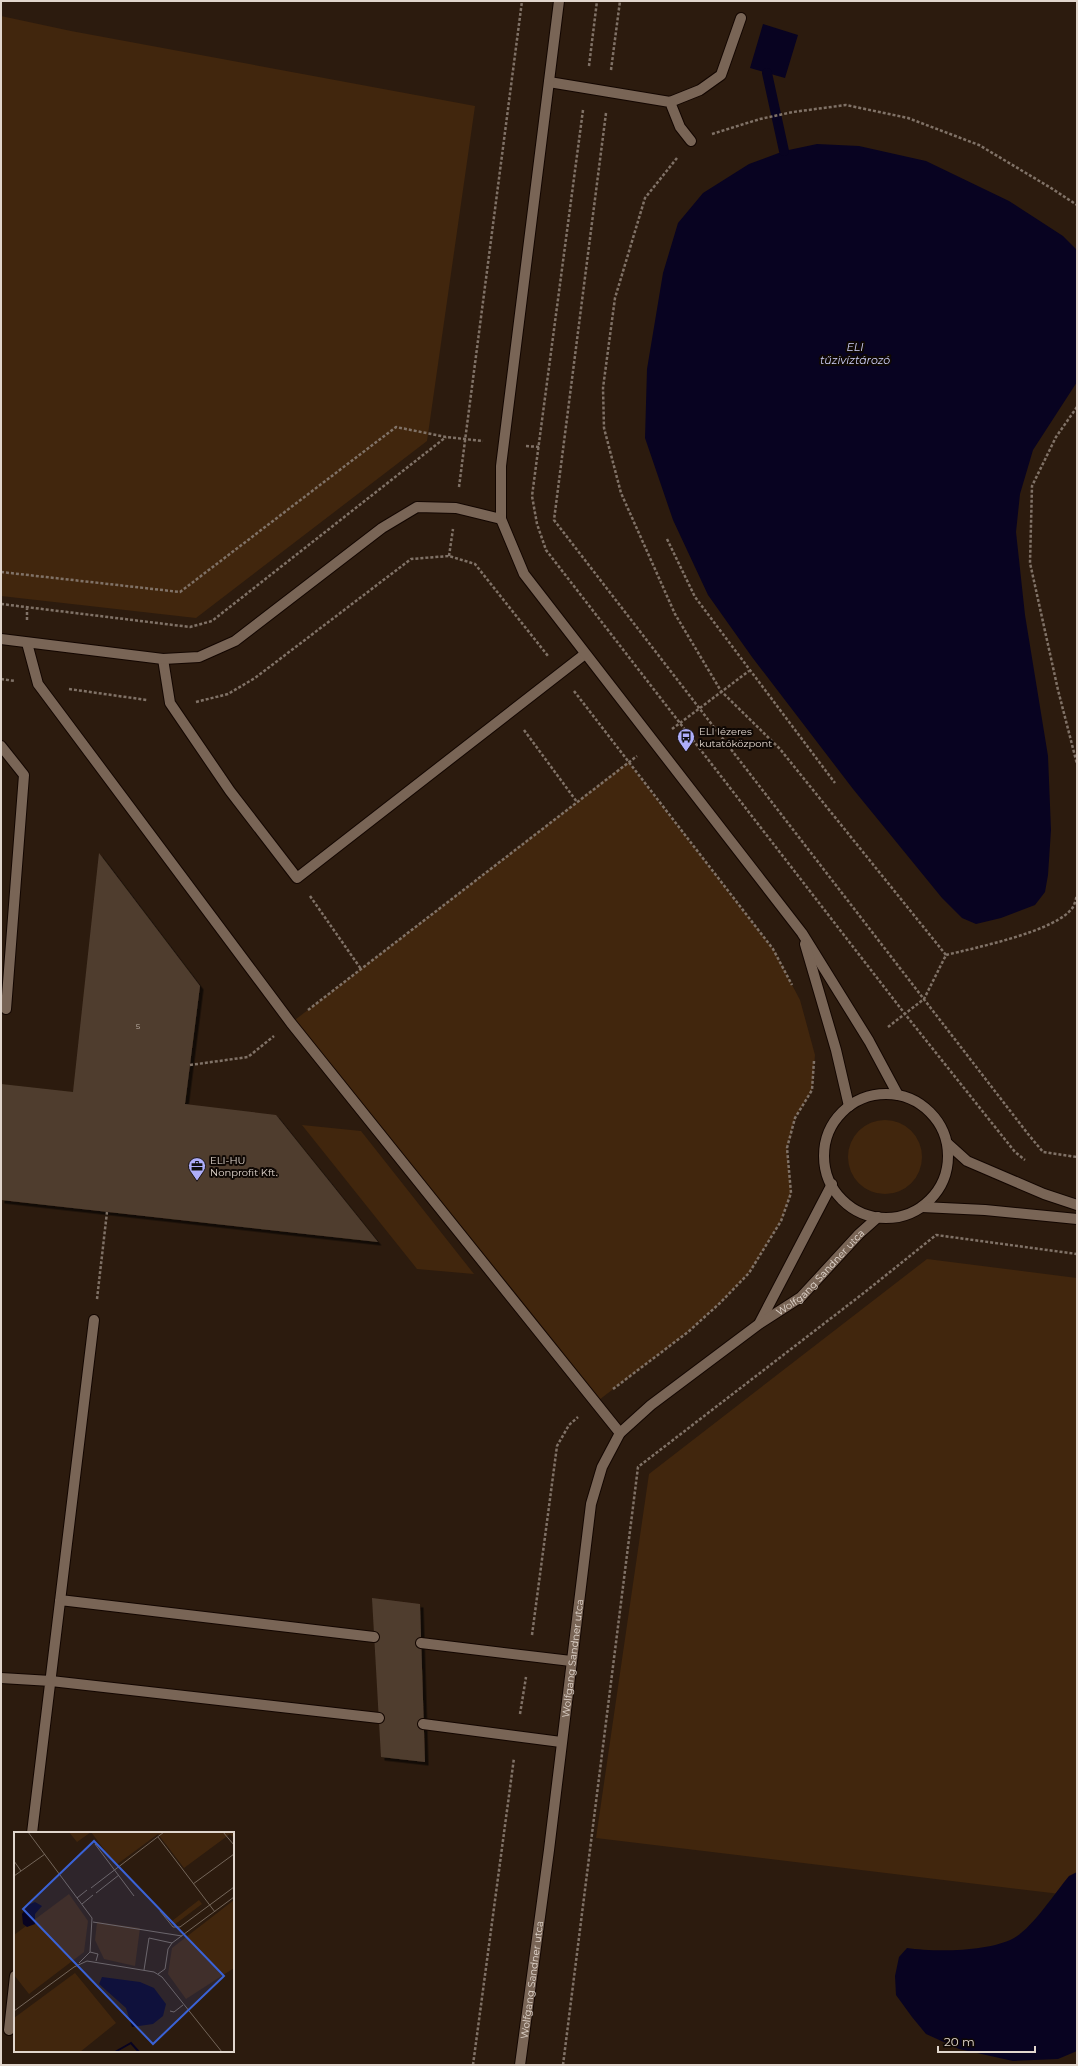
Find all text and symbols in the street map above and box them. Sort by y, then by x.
water label: ELI tűzivíztározó [820,340,890,367]
place label: ELI lézeres kutatóközpont [699,725,772,750]
bus stop icon: ELI lézeres kutatóközpont [676,727,696,752]
house number: 5 [136,1021,141,1031]
place label: ELI-HU Nonprofit Kft. [210,1154,278,1179]
office icon: ELI-HU Nonprofit Kft. [187,1156,207,1181]
street label: Wolfgang Sandner utca [774,1226,867,1318]
street label: Wolfgang Sandner utca [559,1599,586,1718]
inset map [14,1832,234,2052]
street label: Wolfgang Sandner utca [518,1920,546,2040]
scale bar [938,2028,1035,2054]
text: 20 m [944,2034,975,2049]

